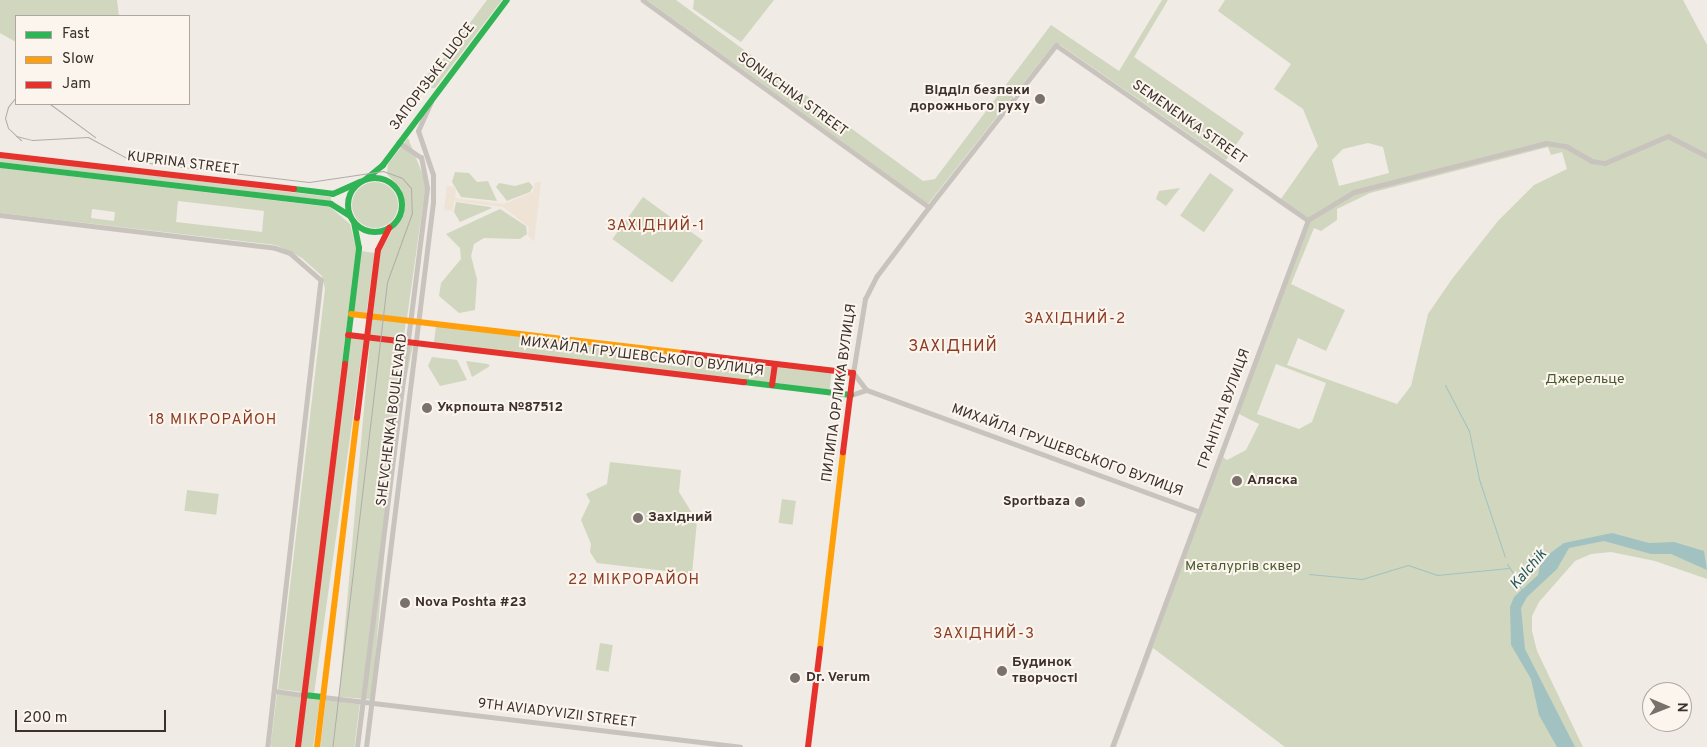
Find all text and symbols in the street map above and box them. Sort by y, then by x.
legend [15,15,190,105]
street label: ЗАПОРІЗЬКЕ ШОСЕ [387,20,479,134]
text: Fast [62,25,90,44]
street label: SONIACHNA STREET [733,49,851,141]
text: Slow [62,50,94,69]
text: Jam [62,75,91,94]
street label: SEMENENKA STREET [1128,77,1250,169]
place label: ВІдділ безпеки дорожнього руху [910,83,1030,115]
marker: ВІдділ безпеки дорожнього руху [1034,93,1046,105]
street label: KUPRINA STREET [126,149,240,179]
district label: ЗАХІДНИЙ-1 [605,218,707,236]
street label: ПИЛИПА ОРЛИКА ВУЛИЦЯ [819,302,861,484]
district label: ЗАХІДНИЙ-2 [1023,311,1127,329]
street label: SHEVCHENKA BOULEVARD [374,332,412,508]
street label: МИХАЙЛА ГРУШЕВСЬКОГО ВУЛИЦЯ [519,334,765,380]
district label: ЗАХІДНИЙ [907,337,999,357]
street label: ГРАНІТНА ВУЛИЦЯ [1195,346,1255,472]
park label: Джерельце [1545,372,1625,388]
place label: Укрпошта №87512 [437,400,563,416]
street label: МИХАЙЛА ГРУШЕВСЬКОГО ВУЛИЦЯ [949,401,1185,501]
marker: Укрпошта №87512 [421,402,433,414]
district label: 18 МІКРОРАЙОН [147,412,279,430]
place label: Аляска [1247,473,1298,489]
marker: Аляска [1231,475,1243,487]
place label: Sportbaza [1003,494,1070,510]
marker: Sportbaza [1074,496,1086,508]
place label: Західний [648,510,712,526]
marker: Західний [632,512,644,524]
water label: Kalchik [1507,546,1551,594]
park label: Металургів сквер [1185,559,1301,575]
district label: 22 МІКРОРАЙОН [566,572,702,590]
place label: Nova Poshta #23 [415,595,527,611]
marker: Nova Poshta #23 [399,597,411,609]
district label: ЗАХІДНИЙ-3 [932,626,1036,644]
place label: Будинок творчості [1012,655,1078,688]
marker: Будинок творчості [996,665,1008,677]
place label: Dr. Verum [806,670,871,686]
marker: Dr. Verum [788,671,802,685]
north arrow [1642,682,1692,732]
street label: 9TH AVIADYVIZII STREET [476,696,638,732]
scale bar [18,700,169,732]
text: N [1673,702,1690,712]
text: 200 m [23,709,68,728]

